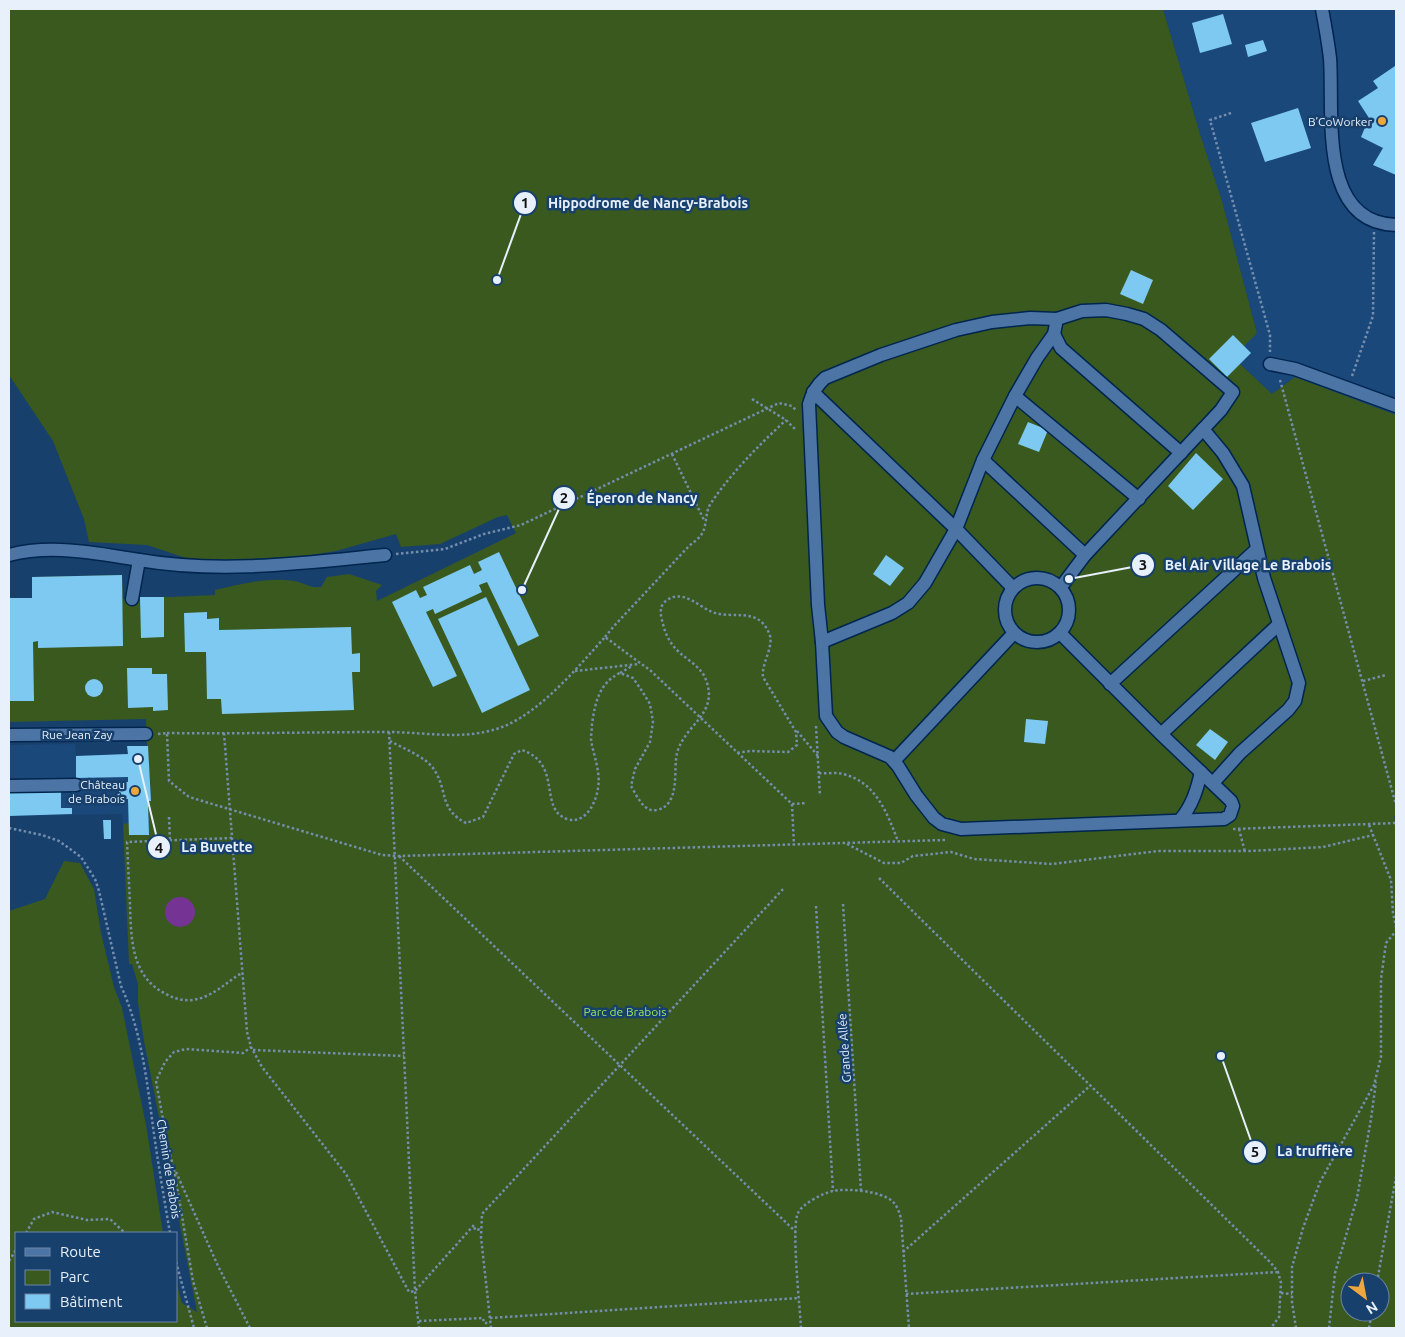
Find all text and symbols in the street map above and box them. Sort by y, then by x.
place label: B’CoWorker [1308,115,1372,128]
marker: B’CoWorker [1376,115,1388,127]
callout: Hippodrome de Nancy-Brabois [513,188,758,217]
text: 1 [521,194,529,211]
text: Hippodrome de Nancy-Brabois [548,195,748,211]
callout: Éperon de Nancy [551,484,707,513]
text: 2 [560,489,568,506]
text: Éperon de Nancy [587,489,698,506]
callout: Bel Air Village Le Brabois [1130,550,1342,579]
text: 3 [1139,556,1147,573]
text: Bel Air Village Le Brabois [1165,557,1332,573]
street label: Rue Jean Zay [42,728,113,741]
place label: Château de Brabois [68,778,125,805]
marker: Château de Brabois [129,785,141,797]
callout: La Buvette [146,833,263,862]
text: 4 [155,839,163,856]
text: La Buvette [181,839,253,855]
park label: Parc de Brabois [584,1005,666,1018]
street label: Grande Allée [835,1013,853,1083]
street label: Chemin de Brabois [155,1118,183,1220]
callout: La truffière [1242,1137,1363,1166]
text: 5 [1251,1143,1259,1160]
text: La truffière [1277,1143,1353,1159]
legend [15,1232,178,1322]
text: Route [60,1243,101,1260]
text: Parc [60,1268,89,1285]
north arrow [1340,1272,1390,1322]
text: Bâtiment [60,1293,123,1310]
text: N [1363,1298,1381,1318]

